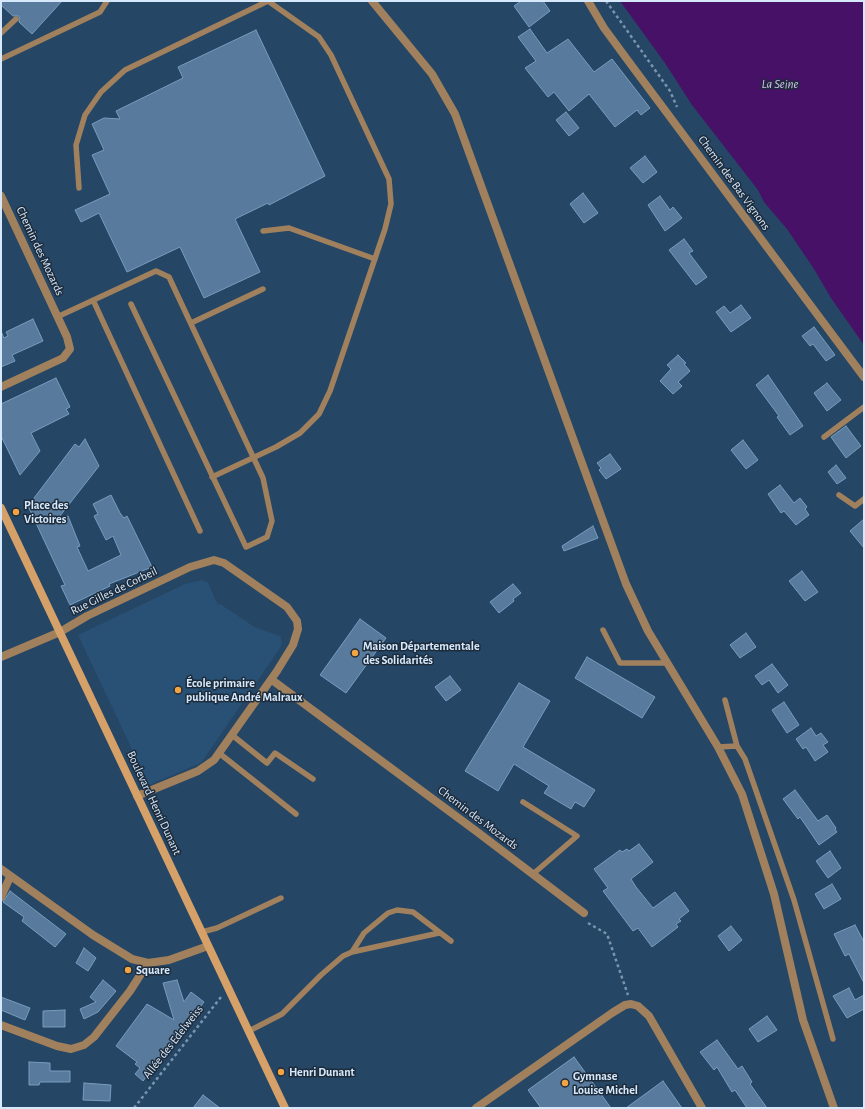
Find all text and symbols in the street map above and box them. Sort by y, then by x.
water label: La Seine [762,76,798,92]
street label: Chemin des Bas Vignons [695,133,773,233]
street label: Chemin des Mozards [13,204,67,298]
place label: Place des Victoires [24,498,68,526]
marker: Place des Victoires [11,507,21,517]
street label: Rue Gilles de Corbeil [68,564,160,618]
place label: Maison Départementale des Solidarités [363,639,480,667]
marker: Maison Départementale des Solidarités [350,648,360,658]
place label: École primaire publique André Malraux [186,676,302,704]
marker: École primaire publique André Malraux [173,685,183,695]
street label: Boulevard Henri Dunant [124,749,184,857]
street label: Chemin des Mozards [435,783,521,853]
place label: Square [136,963,170,977]
marker: Square [123,965,133,975]
street label: Allée des Edelweiss [140,1002,206,1082]
place label: Henri Dunant [289,1065,355,1079]
marker: Henri Dunant [276,1067,286,1077]
place label: Gymnase Louise Michel [573,1069,638,1097]
marker: Gymnase Louise Michel [560,1078,570,1088]

